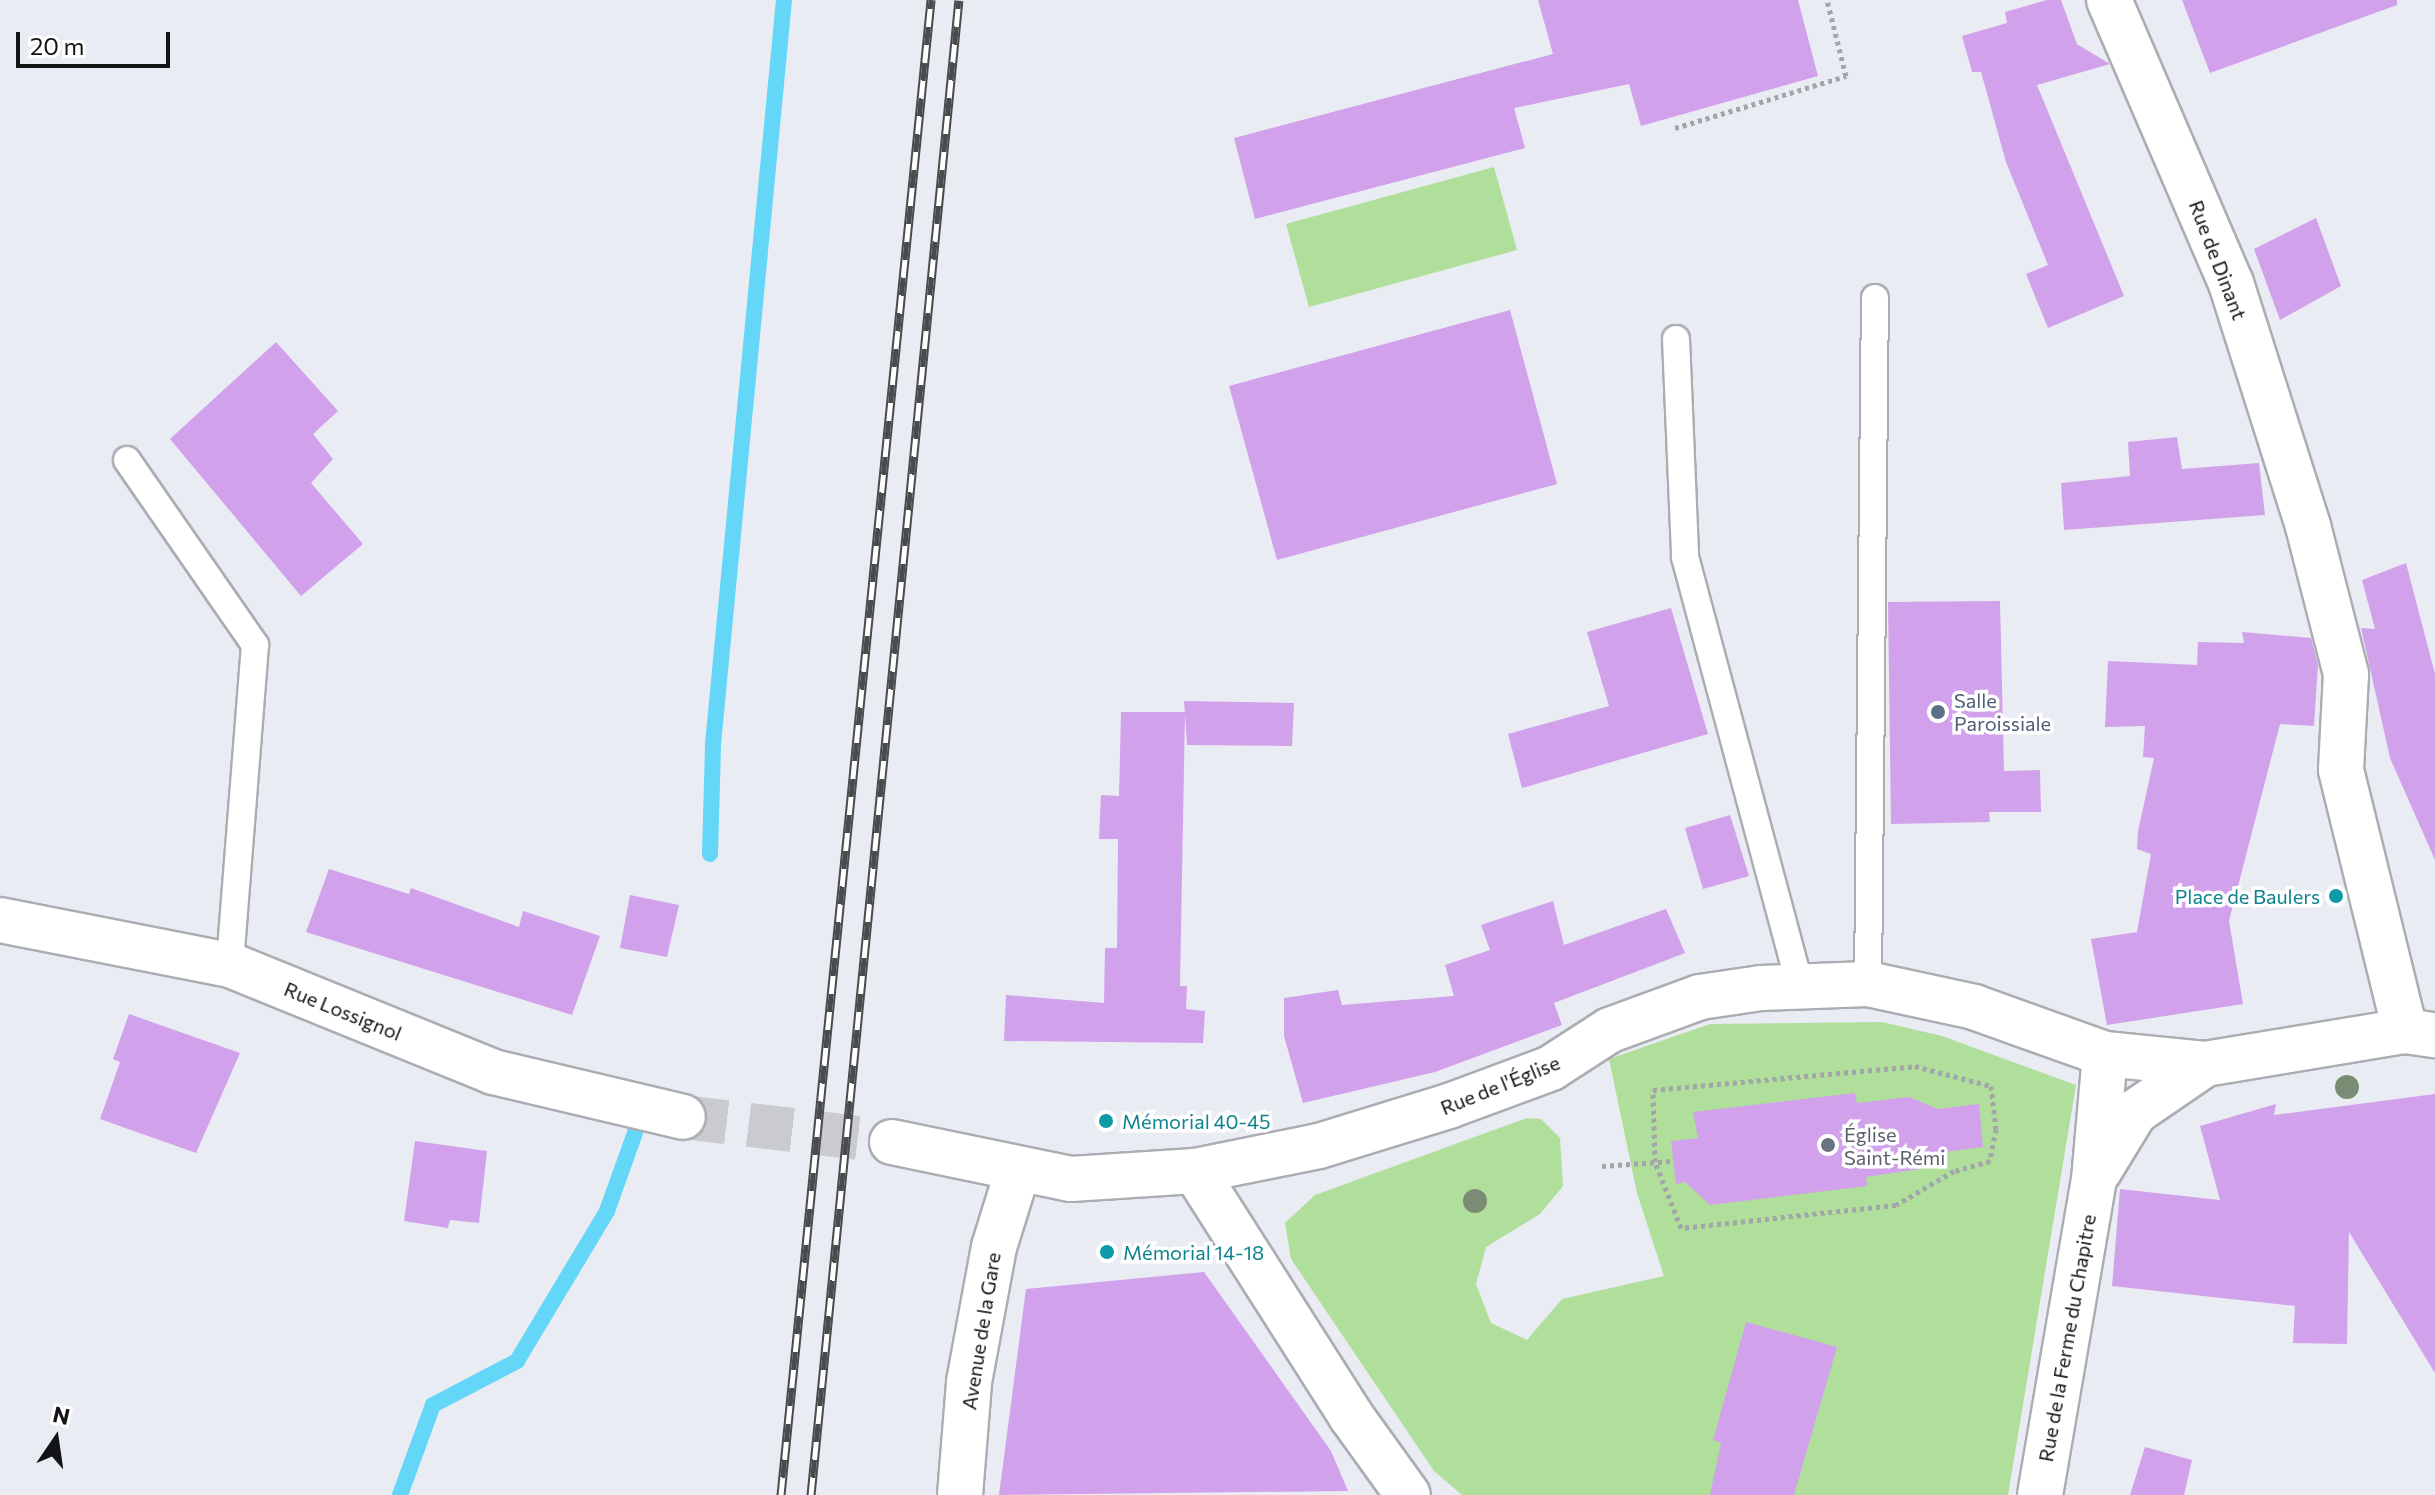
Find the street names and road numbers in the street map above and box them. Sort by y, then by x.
street label: Rue de Dinant [2184,197,2252,323]
street label: Rue Lossignol [281,977,405,1045]
street label: Rue de l'Église [1437,1050,1563,1120]
street label: Rue de la Ferme du Chapitre [2033,1212,2101,1464]
street label: Avenue de la Gare [957,1251,1005,1411]

